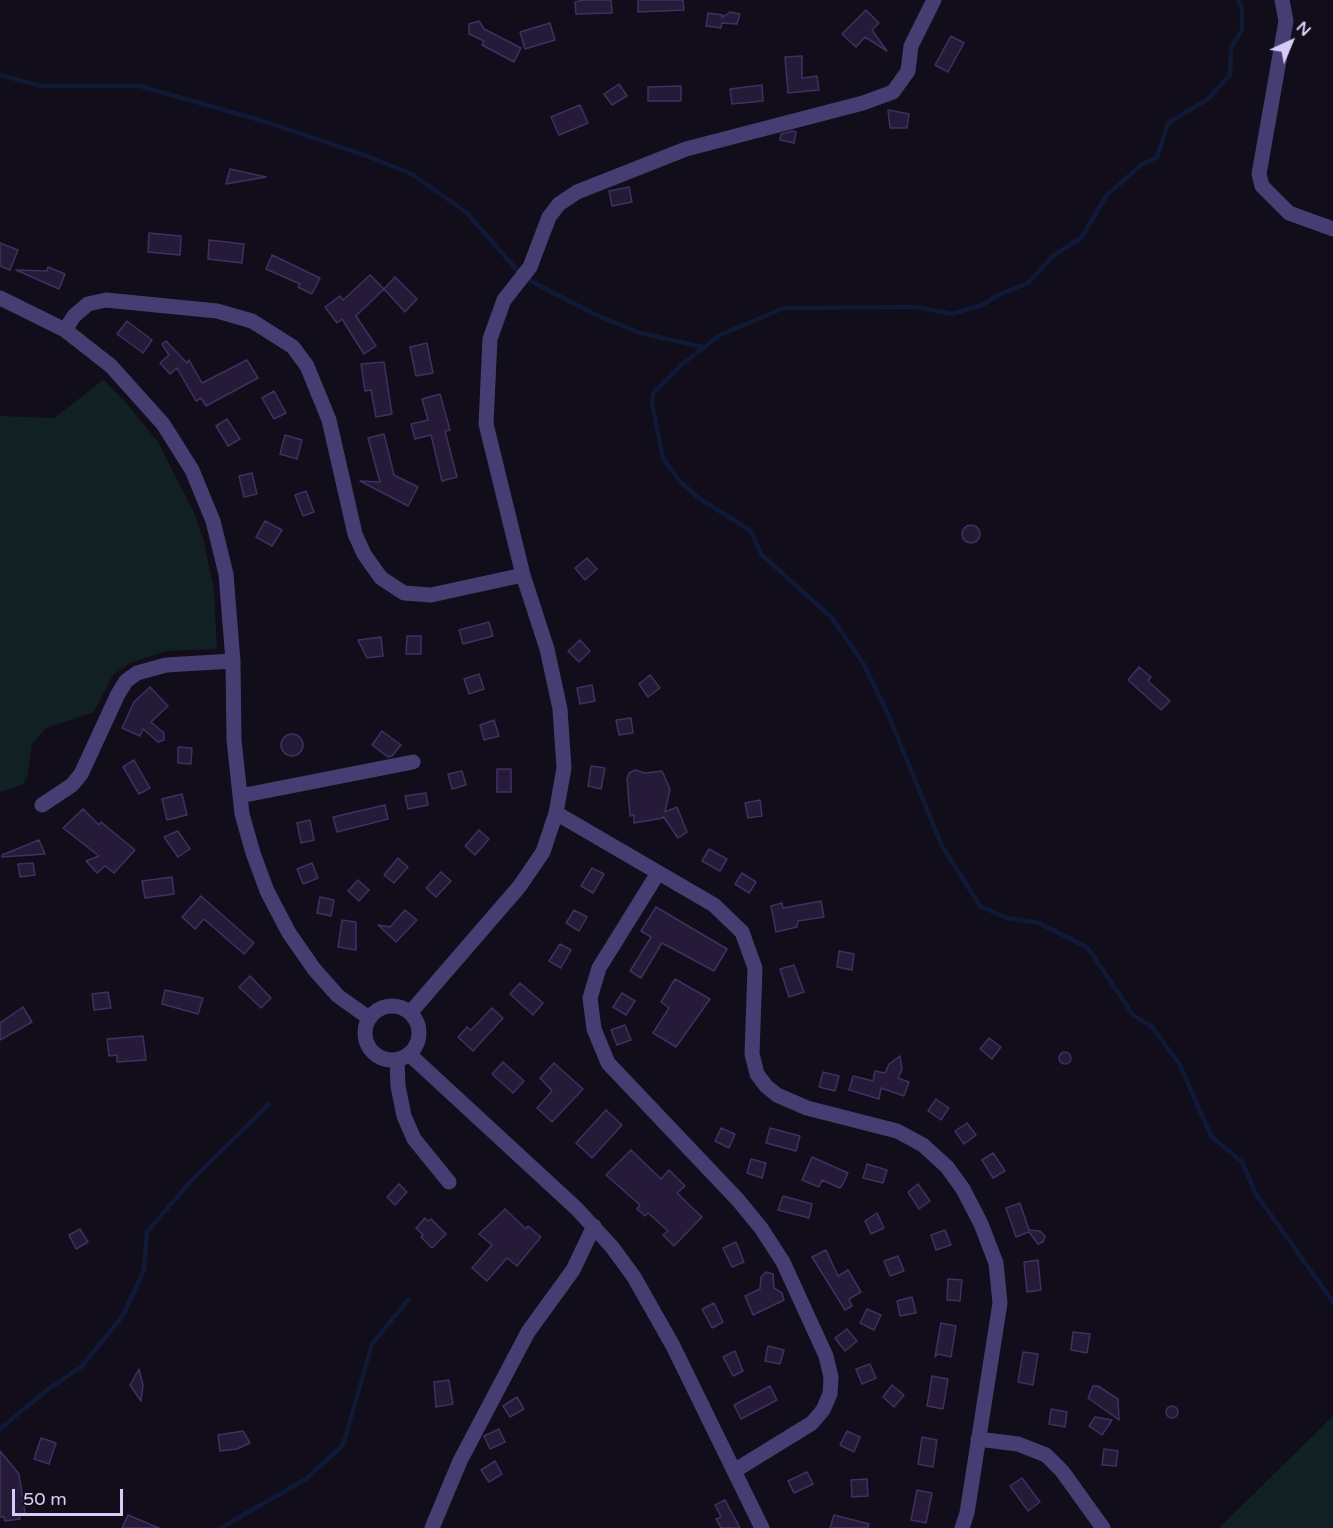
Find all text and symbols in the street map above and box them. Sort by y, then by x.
north arrow [1261,12,1321,72]
text: N [1292,17,1315,41]
scale bar [15,1477,126,1515]
text: 50 m [23,1488,67,1510]

